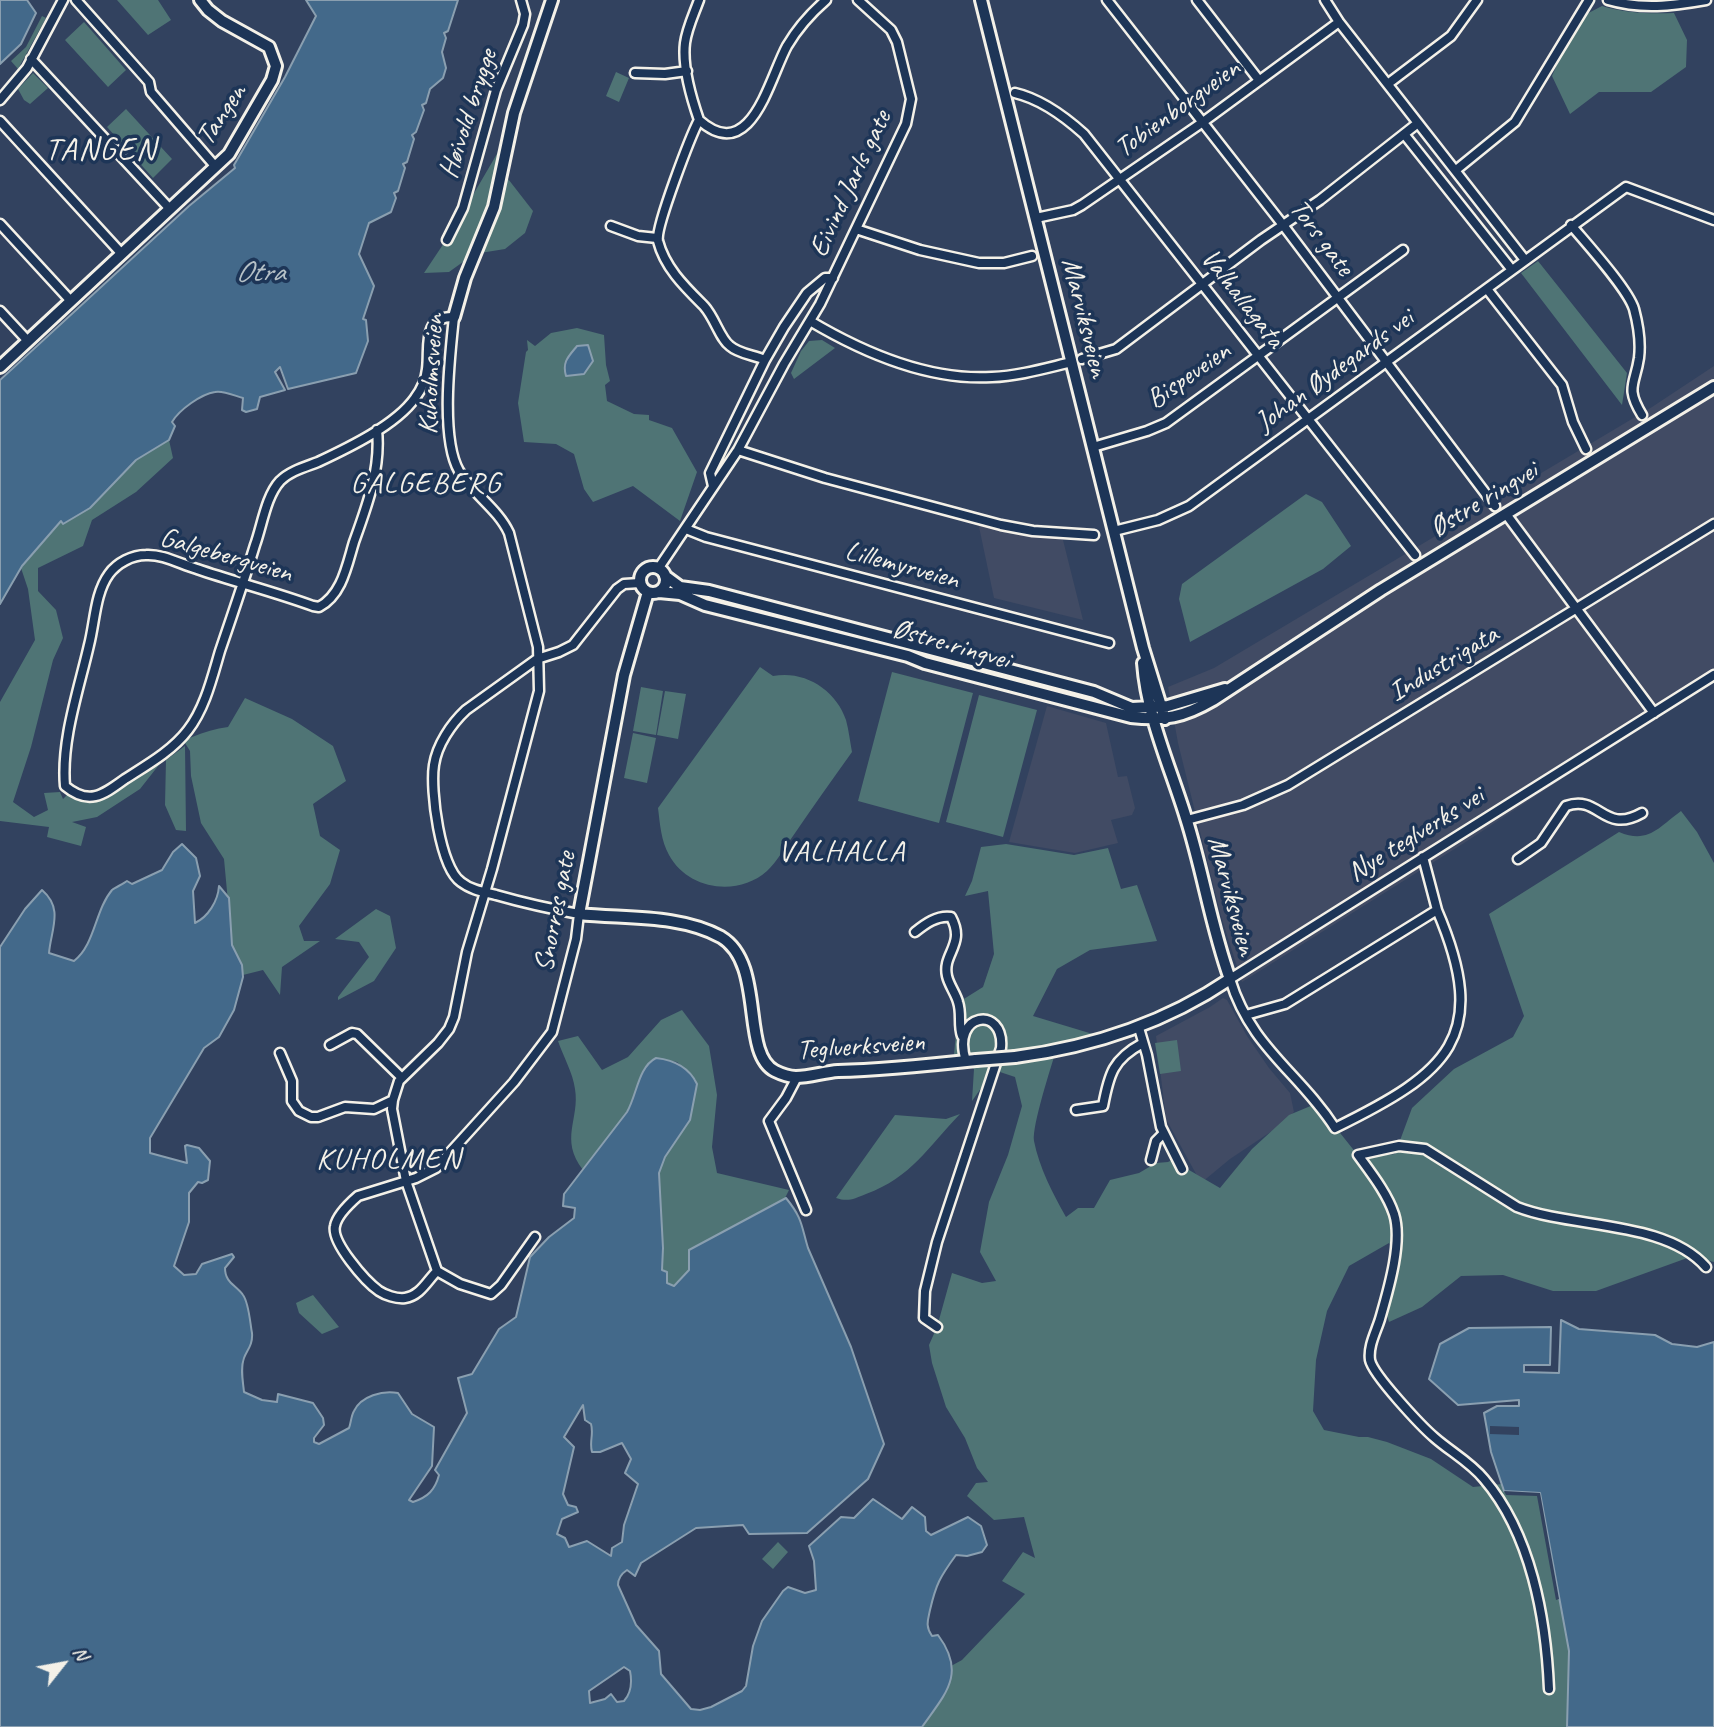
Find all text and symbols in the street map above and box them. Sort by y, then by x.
street label: Høivold brygge [432,45,506,183]
street label: Tobienborgveien [1109,52,1247,166]
street label: Tangen [189,78,255,152]
street label: Eivind Jarls gate [803,106,899,262]
district label: TANGEN [46,132,156,170]
street label: Tors gate [1281,193,1361,283]
street label: Valhallagata [1193,243,1291,355]
water label: Otra [235,255,285,291]
street label: Marviksveien [1053,255,1115,381]
street label: Johan Øydegards vei [1249,302,1421,440]
street label: Kuholmsveien [412,313,452,435]
street label: Bispeveien [1141,335,1237,417]
street label: Østre ringvei [1424,455,1544,545]
district label: GALGEBERG [351,466,501,502]
street label: Galgebergveien [156,521,296,591]
street label: Lillemyrveien [841,535,963,597]
street label: Østre ringvei [889,612,1013,678]
street label: Industrigata [1383,618,1505,710]
street label: Nye teglverks vei [1342,780,1490,890]
street label: Marviksveien [1199,833,1263,959]
district label: VALHALLA [780,834,904,870]
street label: Snorres gate [528,849,584,975]
street label: Teglverksveien [796,1026,926,1068]
district label: KUHOLMEN [318,1142,460,1178]
north arrow [28,1629,98,1699]
text: N [68,1642,94,1664]

